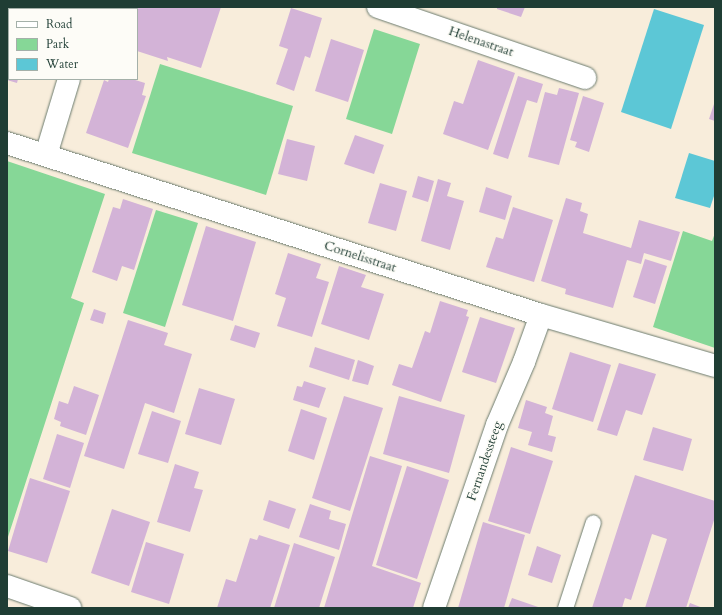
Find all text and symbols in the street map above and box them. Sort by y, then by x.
legend [8,8,138,80]
text: Road [46,16,72,32]
street label: Helenastraat [447,24,515,60]
text: Park [46,36,69,52]
text: Water [46,56,78,72]
street label: Cornelisstraat [322,238,398,276]
street label: Fernandessteeg [464,419,506,503]

